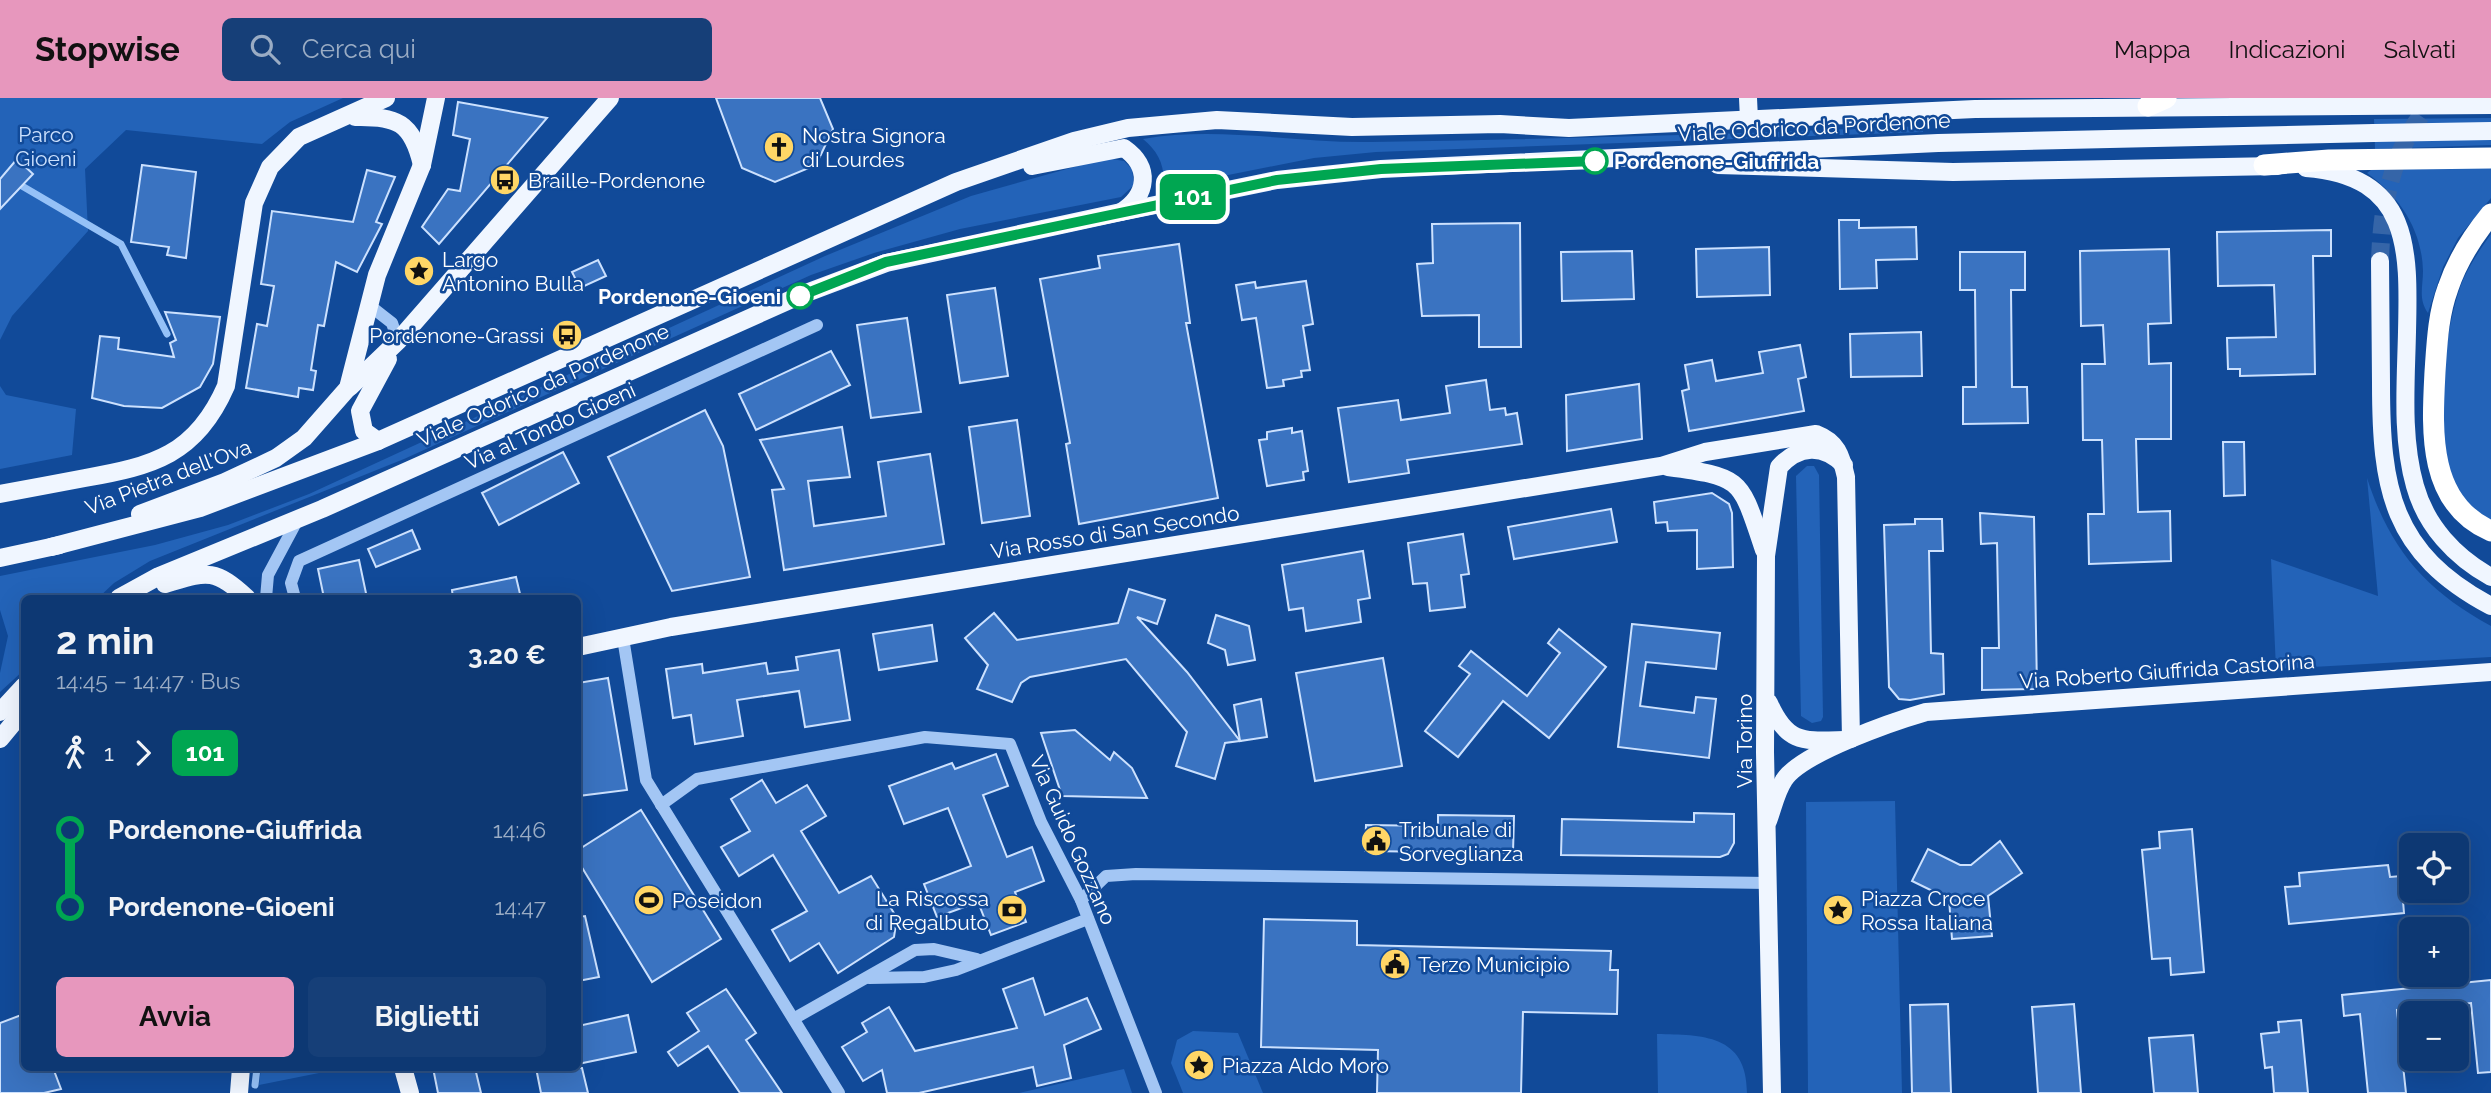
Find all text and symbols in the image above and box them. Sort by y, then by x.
search box [222,18,712,81]
text: Stopwise [35,30,180,69]
icon: search [246,30,284,68]
text: Cerca qui [302,34,416,64]
text: Mappa [2114,35,2191,64]
text: Indicazioni [2229,35,2346,64]
text: Salvati [2384,35,2456,64]
street label: Viale Odorico da Pordenone [1677,107,1951,147]
park label: Parco Gioeni [15,122,77,171]
place label: Nostra Signora di Lourdes [802,123,946,172]
church icon: Nostra Signora di Lourdes [762,130,796,164]
marker: Pordenone-Giuffrida [1582,148,1608,174]
place label: Pordenone-Giuffrida [1614,149,1819,174]
bus stop icon: Braille-Pordenone [488,163,522,197]
place label: Braille-Pordenone [528,168,705,193]
line badge: 101 [1153,174,1233,220]
text: 101 [1174,182,1212,211]
place label: Largo Antonino Bulla [442,247,584,296]
place icon: Largo Antonino Bulla [402,254,436,288]
marker: Pordenone-Gioeni [787,283,813,309]
place label: Pordenone-Gioeni [598,284,781,309]
street label: Viale Odorico da Pordenone [413,318,673,452]
bus stop icon: Pordenone-Grassi [550,318,584,352]
place label: Pordenone-Grassi [369,323,544,348]
street label: Via al Tondo Gioeni [461,377,639,475]
street label: Via Pietra dell'Ova [82,434,254,520]
street label: Via Rosso di San Secondo [989,500,1241,564]
text: 2 min [56,618,155,663]
text: 3.20 € [468,640,546,670]
street label: Via Roberto Giuffrida Castorina [2019,648,2315,694]
text: 14:45 – 14:47 · Bus [56,667,240,694]
street label: Via Torino [1732,694,1757,788]
icon: walk [56,734,94,772]
icon: forward [124,734,162,772]
text: 101 [186,738,224,767]
text: 1 [104,739,114,766]
street label: Via Guido Gozzano [1024,751,1122,929]
text: Pordenone-Giuffrida [108,815,362,845]
text: 14:46 [493,816,546,843]
place label: Tribunale di Sorveglianza [1399,817,1524,866]
public building icon: Tribunale di Sorveglianza [1359,824,1393,858]
map controls [2399,833,2469,1071]
button: locate [2399,833,2469,903]
sports icon: Poseidon [632,883,666,917]
place label: La Riscossa di Regalbuto [865,886,989,935]
place label: Piazza Croce Rossa Italiana [1861,886,1993,935]
place label: Poseidon [672,888,762,913]
text: Pordenone-Gioeni [108,892,335,922]
text: 14:47 [495,893,546,920]
bank icon: La Riscossa di Regalbuto [995,893,1029,927]
place icon: Piazza Croce Rossa Italiana [1821,893,1855,927]
button: + [2399,917,2469,987]
public building icon: Terzo Municipio [1378,947,1412,981]
place label: Terzo Municipio [1418,952,1570,977]
button: Avvia [56,977,294,1057]
button: Biglietti [308,977,546,1057]
button: − [2399,1001,2469,1071]
place icon: Piazza Aldo Moro [1182,1048,1216,1082]
place label: Piazza Aldo Moro [1222,1053,1389,1078]

